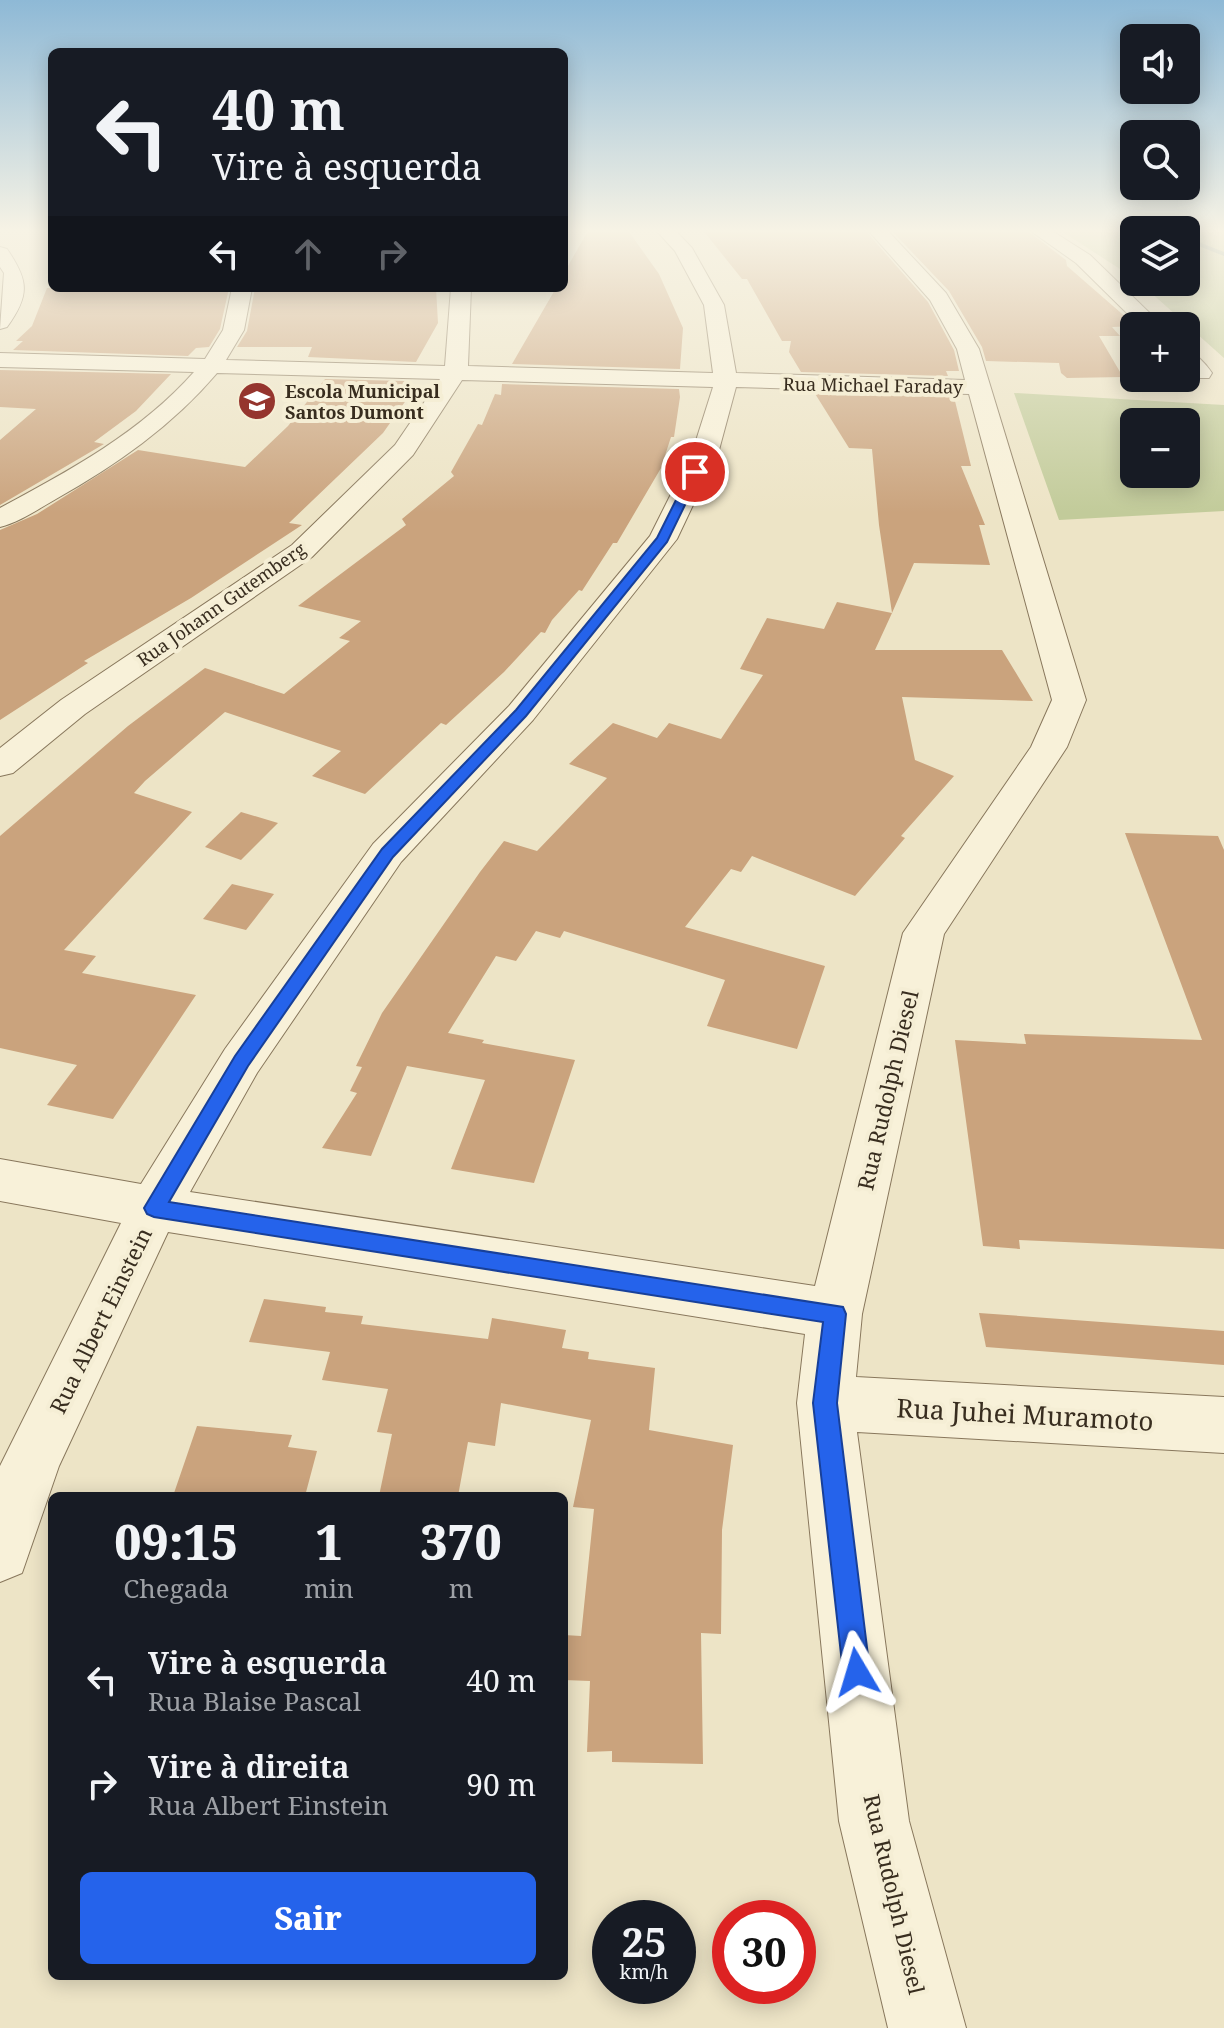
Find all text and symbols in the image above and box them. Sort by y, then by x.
map controls [1120,24,1200,488]
button: sound [1120,24,1200,104]
text: 40 m [212,70,345,146]
icon: left [80,80,184,184]
button: search [1120,120,1200,200]
text: Vire à esquerda [212,142,482,191]
button: layers [1120,216,1200,296]
icon: left [202,232,246,276]
icon: ahead [286,232,330,276]
icon: right [370,232,414,276]
button: + [1120,312,1200,392]
street label: Rua Michael Faraday [783,371,964,399]
place label: Escola Municipal Santos Dumont [285,379,440,424]
school or university icon: Escola Municipal Santos Dumont [236,380,278,422]
button: − [1120,408,1200,488]
pin [661,438,729,506]
icon: arrive [673,450,717,494]
street label: Rua Johann Gutemberg [132,537,310,671]
street label: Rua Rudolph Diesel [849,987,925,1193]
street label: Rua Albert Einstein [42,1222,158,1418]
street label: Rua Juhei Muramoto [896,1389,1154,1439]
text: 09:15 [114,1509,238,1574]
text: 1 [315,1509,343,1574]
text: 370 [420,1509,502,1574]
text: Chegada [123,1570,229,1606]
text: min [304,1570,354,1606]
text: m [449,1570,473,1606]
position arrow [815,1630,899,1714]
text: Vire à esquerda [148,1642,387,1683]
icon: left [80,1658,124,1702]
text: 40 m [466,1660,536,1701]
text: Rua Blaise Pascal [148,1683,361,1719]
text: Vire à direita [148,1746,350,1787]
icon: right [80,1762,124,1806]
text: 90 m [466,1764,536,1805]
text: Rua Albert Einstein [148,1787,389,1823]
street label: Rua Rudolph Diesel [857,1791,933,1997]
button: Sair [80,1872,536,1964]
speed limit sign: 30 [712,1900,816,2004]
text: 25 [621,1914,667,1969]
text: km/h [619,1958,669,1985]

